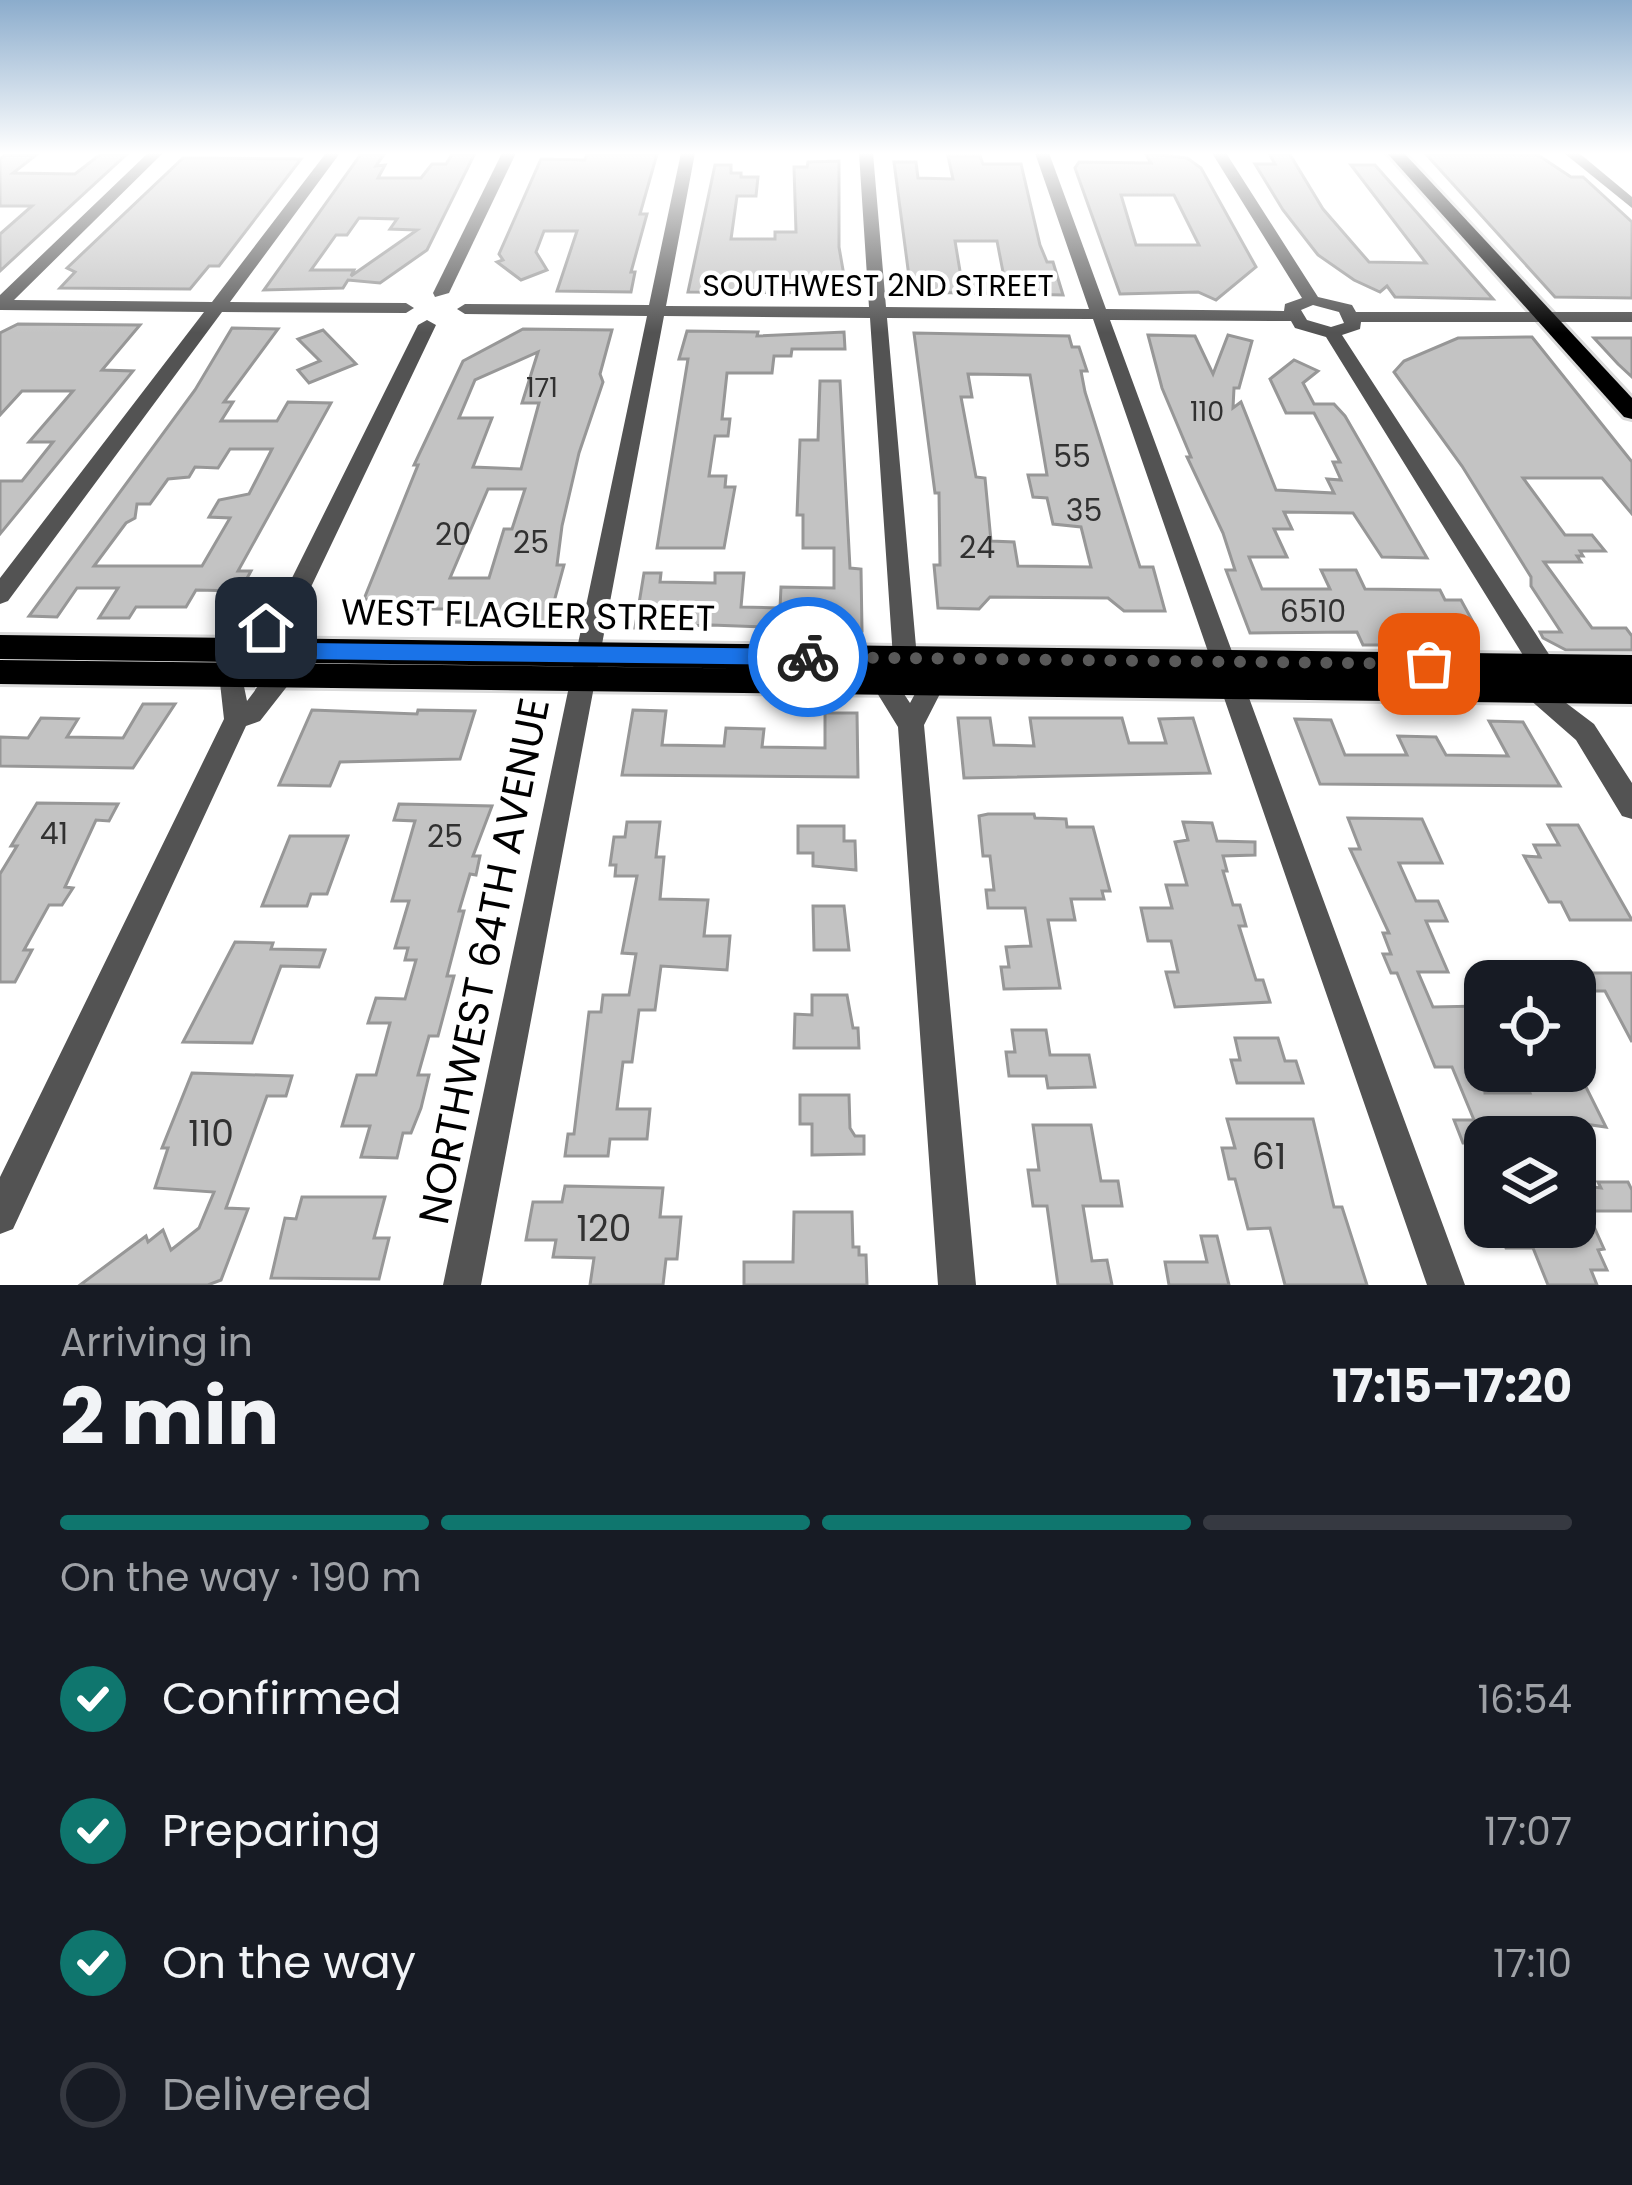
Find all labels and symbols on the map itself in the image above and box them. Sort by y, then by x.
street label: SOUTHWEST 2ND STREET [702,264,1054,307]
house number: 171 [526,369,558,406]
house number: 110 [1190,393,1224,430]
house number: 55 [1053,435,1091,478]
house number: 35 [1066,489,1102,532]
house number: 20 [435,513,471,556]
house number: 25 [513,521,549,564]
house number: 24 [959,526,995,569]
pin [215,577,317,679]
street label: WEST FLAGLER STREET [340,586,716,644]
house number: 6510 [1280,590,1346,633]
courier [748,597,868,717]
pin [1378,613,1480,715]
street label: NORTHWEST 64TH AVENUE [404,693,564,1229]
house number: 41 [40,812,68,855]
house number: 25 [427,815,463,858]
house number: 110 [188,1108,234,1159]
house number: 61 [1252,1131,1286,1182]
house number: 120 [577,1203,631,1254]

